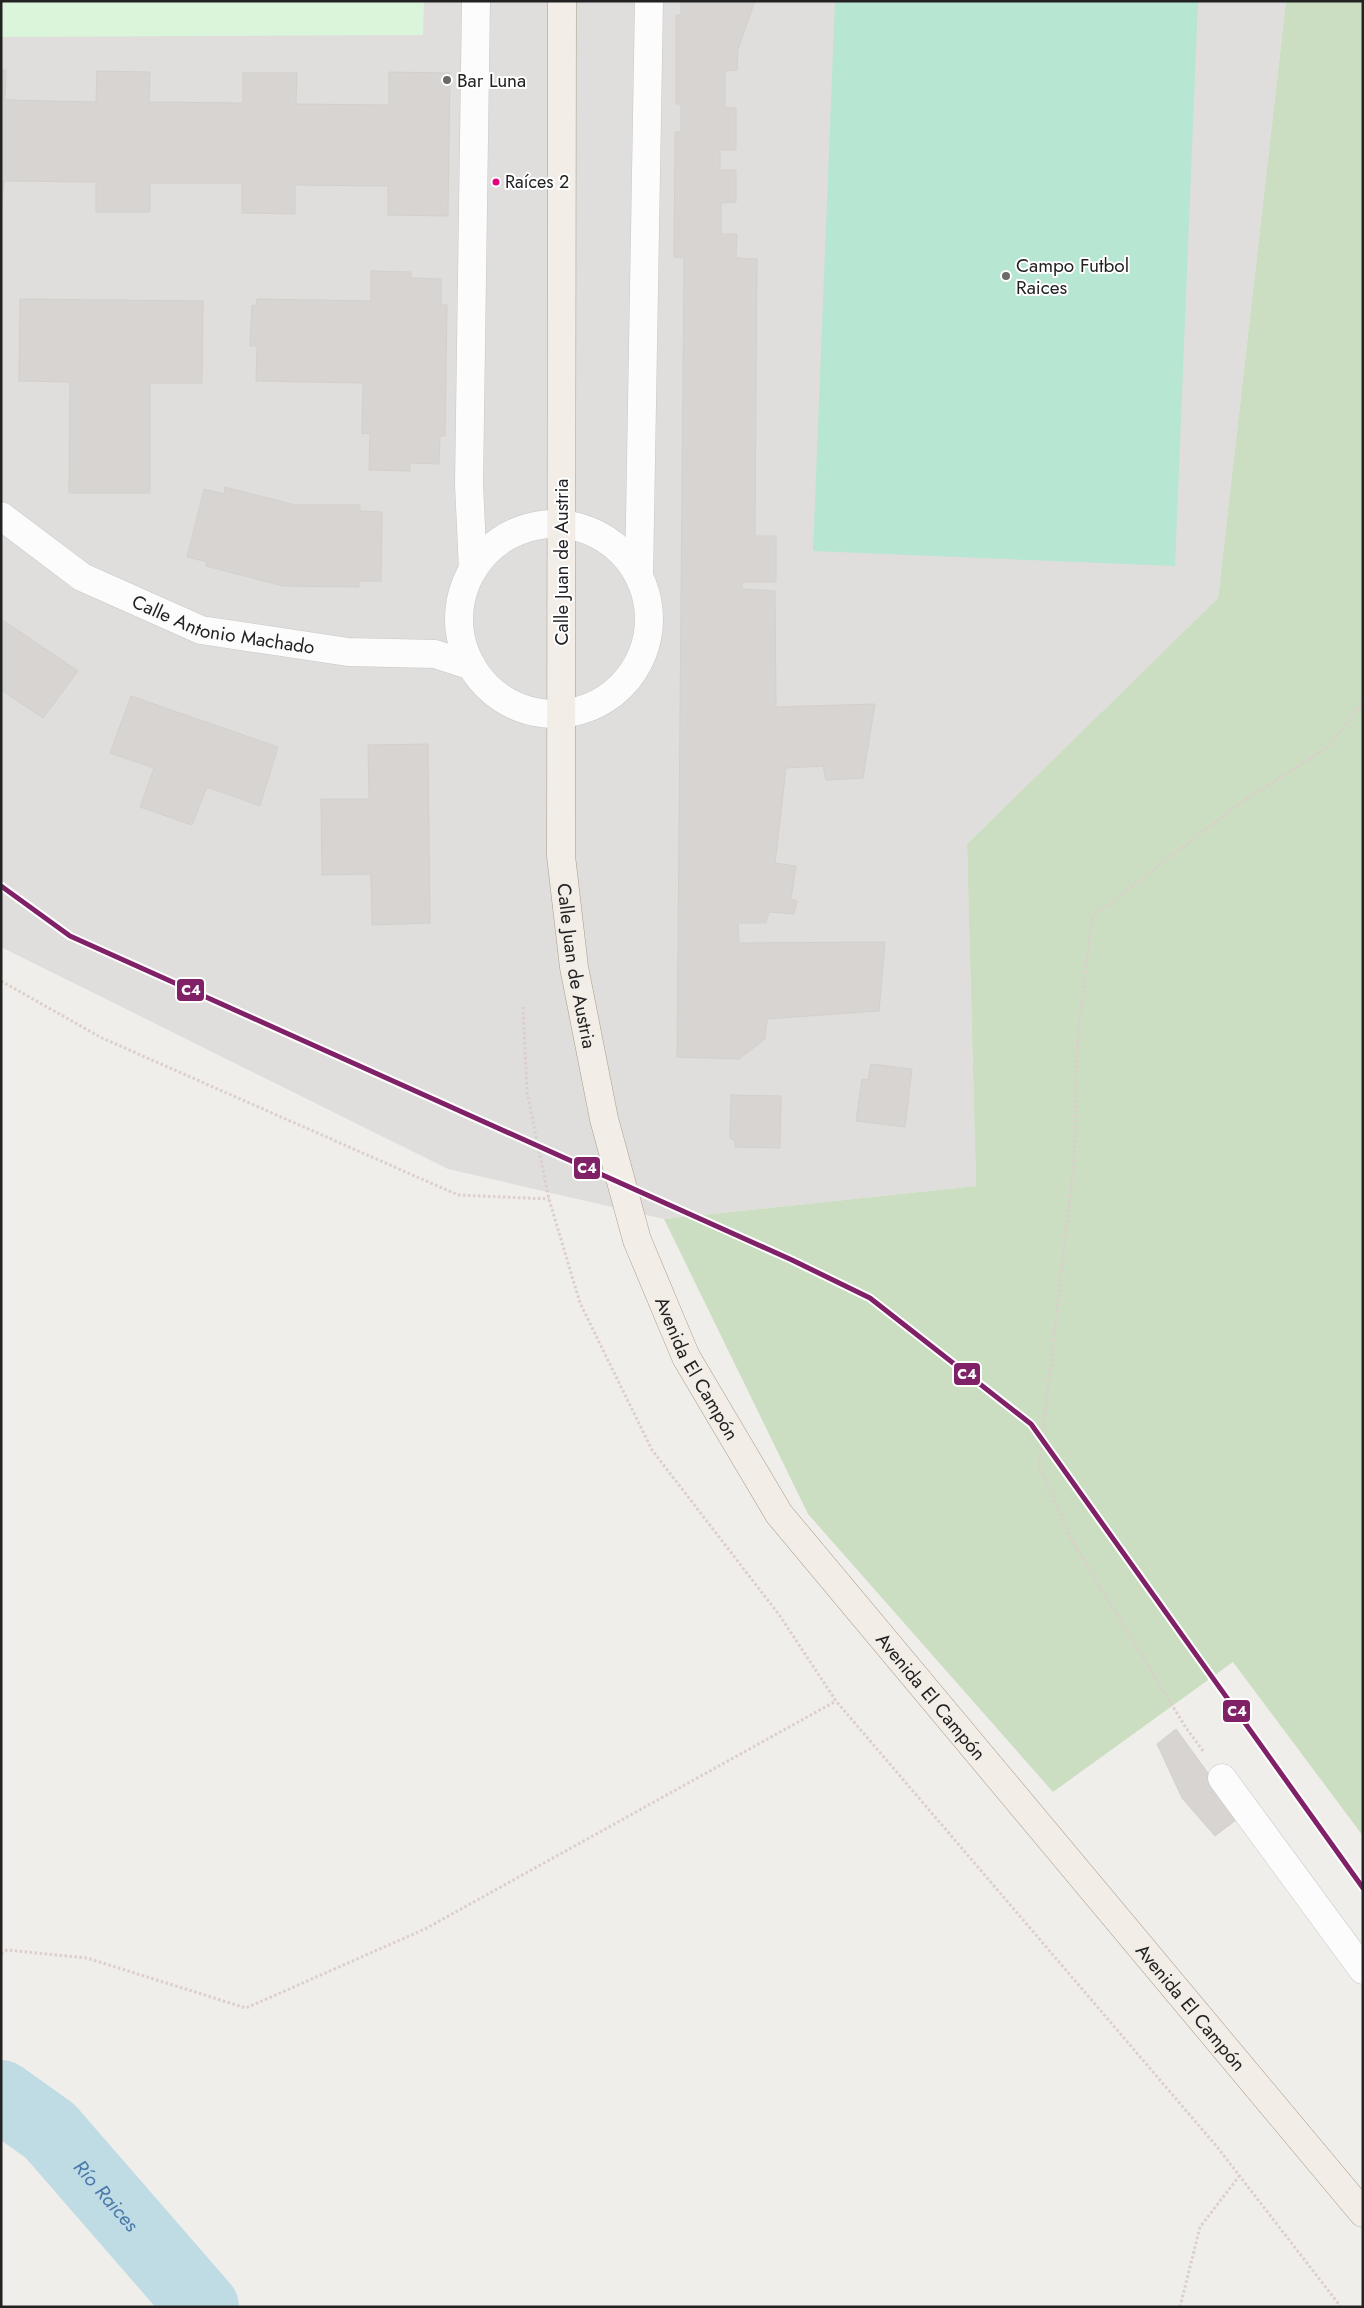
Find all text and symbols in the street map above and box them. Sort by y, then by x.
place label: Bar Luna [457,67,526,94]
marker: Bar Luna [441,74,453,86]
place label: Raíces 2 [505,169,569,195]
marker: Raíces 2 [491,177,501,187]
place label: Campo Futbol Raices [1016,252,1129,301]
marker: Campo Futbol Raices [1000,270,1012,282]
street label: Calle Juan de Austria [548,479,575,646]
street label: Calle Antonio Machado [128,588,316,660]
street label: Calle Juan de Austria [551,882,603,1051]
line badge: C4 [176,978,205,1002]
text: C4 [181,980,201,1000]
line badge: C4 [573,1156,601,1180]
text: C4 [577,1158,597,1178]
street label: Avenida El Campón [649,1292,746,1445]
line badge: C4 [953,1362,981,1386]
text: C4 [957,1364,977,1384]
street label: Avenida El Campón [870,1627,993,1766]
line badge: C4 [1222,1699,1251,1723]
text: C4 [1227,1701,1247,1721]
street label: Avenida El Campón [1130,1938,1252,2077]
water label: Río Raices [67,2154,146,2238]

